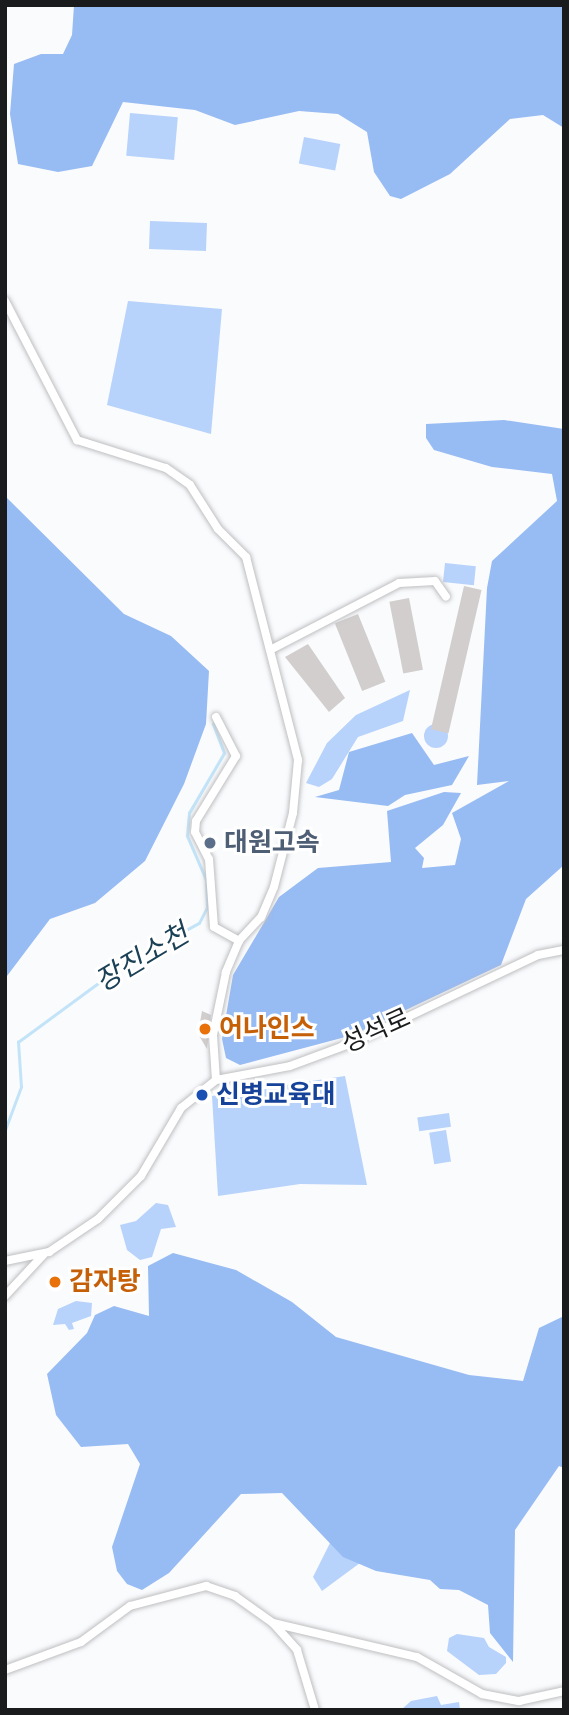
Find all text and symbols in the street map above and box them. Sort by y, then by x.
place label: 대원고속 [224,827,320,859]
marker: 대원고속 [202,835,218,851]
water label: 장진소천 [89,917,195,999]
street label: 성석로 [337,1002,415,1060]
place label: 어나인스 [219,1013,315,1045]
marker: 어나인스 [197,1021,213,1037]
place label: 신병교육대 [216,1079,336,1111]
marker: 신병교육대 [194,1087,210,1103]
place label: 감자탕 [69,1266,141,1298]
marker: 감자탕 [47,1274,63,1290]

